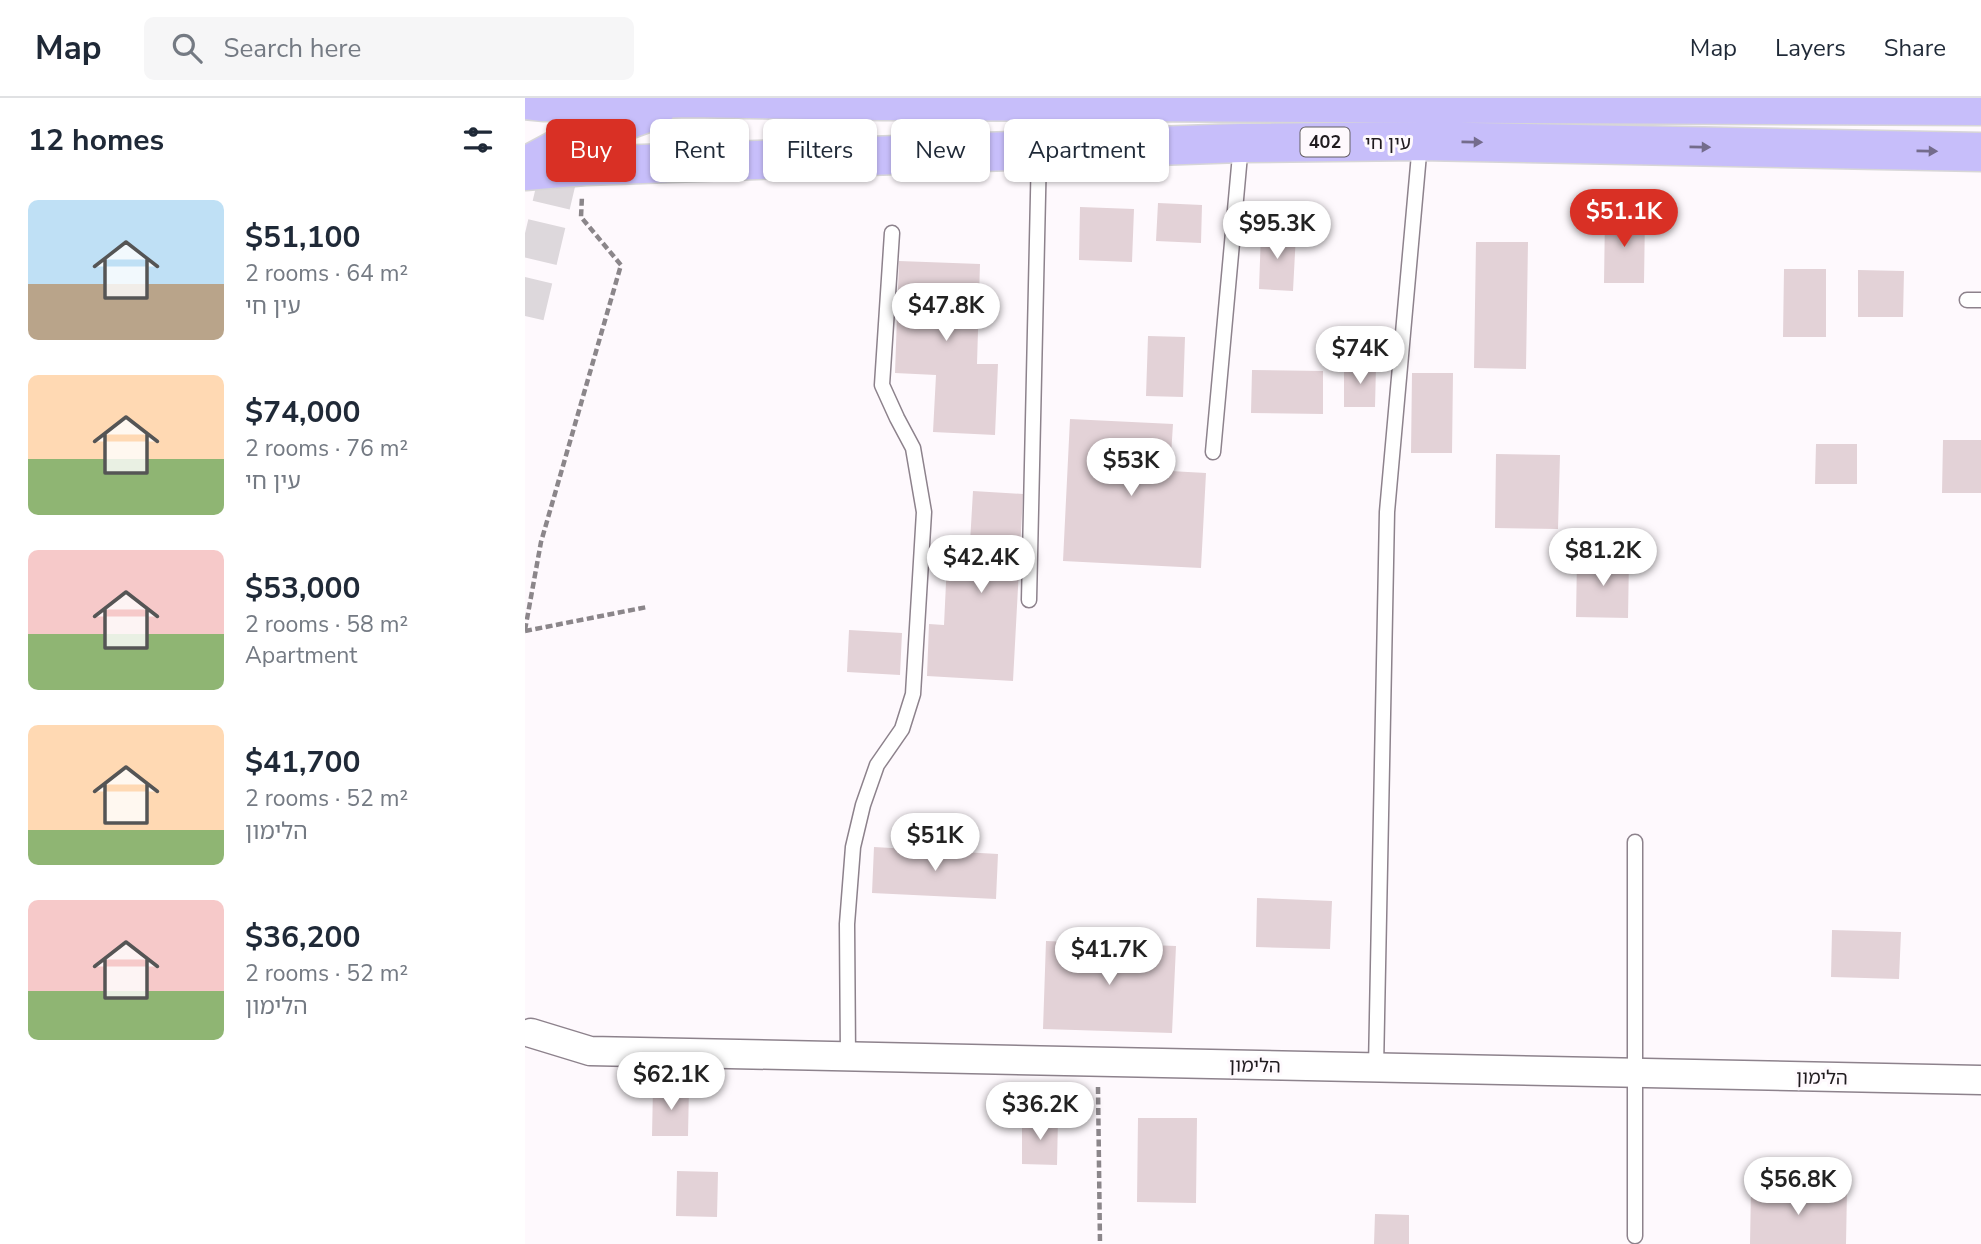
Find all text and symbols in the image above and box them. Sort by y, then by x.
search box [144,17,634,80]
text: Map [35,26,102,71]
icon: search [168,29,206,67]
text: Search here [224,31,361,66]
text: Map [1690,32,1737,64]
text: Layers [1775,32,1846,64]
text: Share [1884,32,1946,64]
chip: Buy [546,119,636,182]
chip: Rent [650,119,749,182]
chip: Filters [763,119,877,182]
chip: New [891,119,990,182]
chip: Apartment [1004,119,1169,182]
text: 12 homes [28,120,164,161]
icon: filters [459,121,497,159]
road number: 402 [1301,127,1349,156]
street label: עין חי [1365,130,1411,156]
one-way arrow [1461,137,1483,148]
one-way arrow [1689,141,1711,152]
one-way arrow [1916,145,1938,157]
pin: $51.1K [1567,190,1681,249]
text: $51.1K [1586,196,1662,227]
pin: $95.3K [1220,202,1334,261]
text: $95.3K [1239,208,1315,239]
text: $51,100 [245,217,360,258]
icon: home [84,228,168,312]
text: 2 rooms · 64 m² [245,258,408,289]
pin: $47.8K [889,284,1003,343]
text: $47.8K [908,290,984,321]
text: עין חי [245,291,301,322]
pin: $74K [1319,327,1401,386]
text: $74K [1332,333,1388,364]
text: $74,000 [245,392,360,433]
icon: home [84,403,168,487]
text: 2 rooms · 76 m² [245,433,408,464]
pin: $53K [1090,438,1172,498]
text: $53K [1103,445,1159,476]
text: עין חי [245,466,301,497]
pin: $81.2K [1546,528,1660,588]
text: $81.2K [1565,535,1641,566]
pin: $42.4K [924,536,1038,595]
text: $42.4K [943,542,1019,573]
text: $53,000 [245,568,360,609]
icon: home [84,578,168,662]
text: 2 rooms · 58 m² [245,609,408,640]
text: Apartment [245,640,357,671]
text: $41,700 [245,742,360,783]
icon: home [84,753,168,837]
text: 2 rooms · 52 m² [245,783,408,814]
pin: $51K [894,814,976,873]
text: הלימון [245,816,308,847]
text: $51K [907,820,963,851]
text: $36,200 [245,917,360,958]
icon: home [84,928,168,1012]
pin: $41.7K [1052,928,1166,987]
text: $41.7K [1071,934,1147,965]
text: 2 rooms · 52 m² [245,958,408,989]
text: הלימון [245,991,308,1022]
pin: $62.1K [614,1052,728,1112]
street label: הלימון [1229,1053,1281,1079]
text: $62.1K [633,1059,709,1090]
street label: הלימון [1796,1065,1848,1091]
pin: $36.2K [983,1082,1097,1142]
text: $36.2K [1002,1089,1078,1120]
pin: $56.8K [1741,1158,1855,1217]
text: $56.8K [1760,1164,1836,1195]

